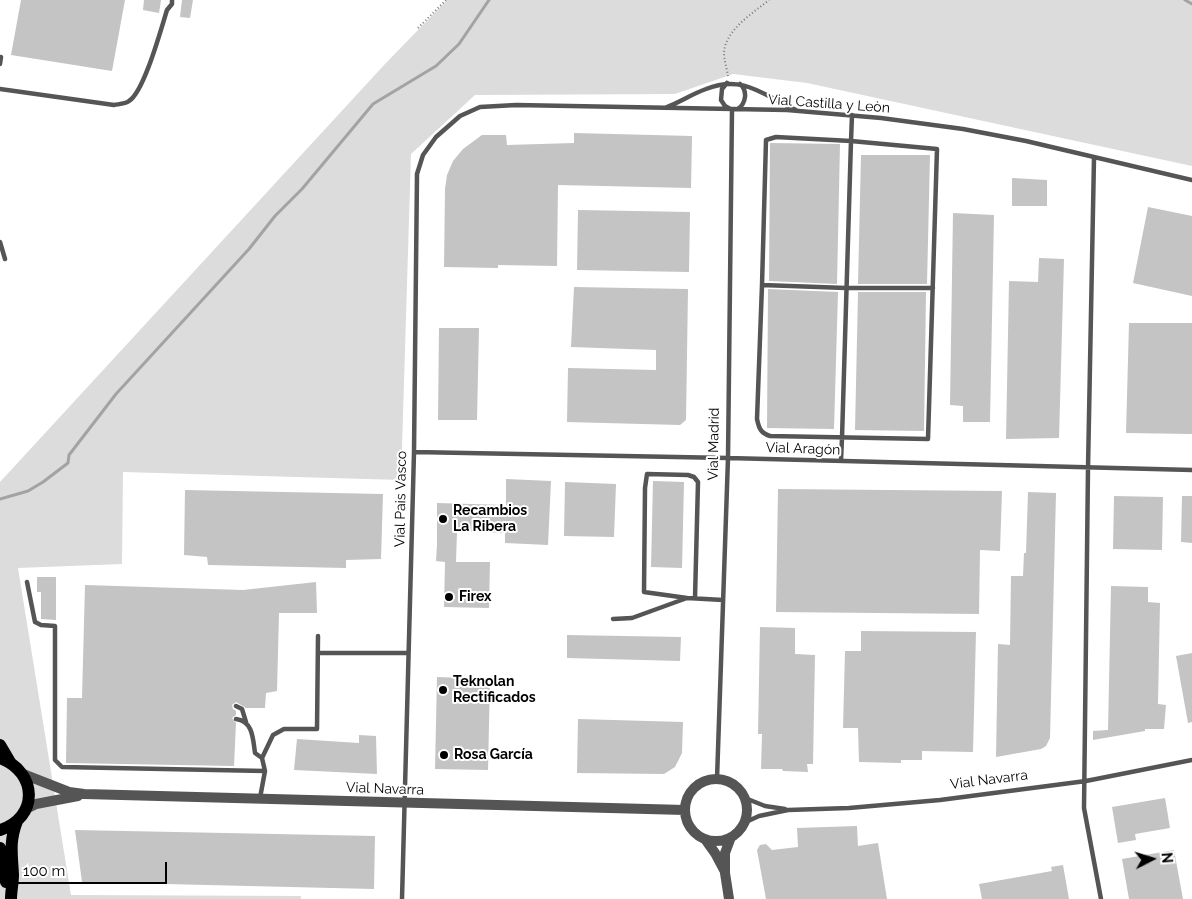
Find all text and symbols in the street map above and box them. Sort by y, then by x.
street label: Vial Castilla y Leòn [768,91,890,117]
street label: Vial Madrid [705,407,723,481]
street label: Vial Aragón [765,439,841,459]
street label: Vial Pais Vasco [392,451,410,547]
place label: Recambios La Ribera [453,503,527,536]
marker: Recambios La Ribera [437,513,449,525]
place label: Firex [459,589,491,605]
marker: Firex [443,591,455,603]
place label: Teknolan Rectificados [453,674,536,706]
marker: Teknolan Rectificados [437,684,449,696]
place label: Rosa García [454,747,533,763]
marker: Rosa García [438,749,450,761]
street label: Vial Navarra [949,767,1029,793]
street label: Vial Navarra [346,779,424,799]
north arrow [1127,834,1177,884]
scale bar [18,852,170,884]
text: N [1159,852,1175,864]
text: 100 m [23,862,65,880]

